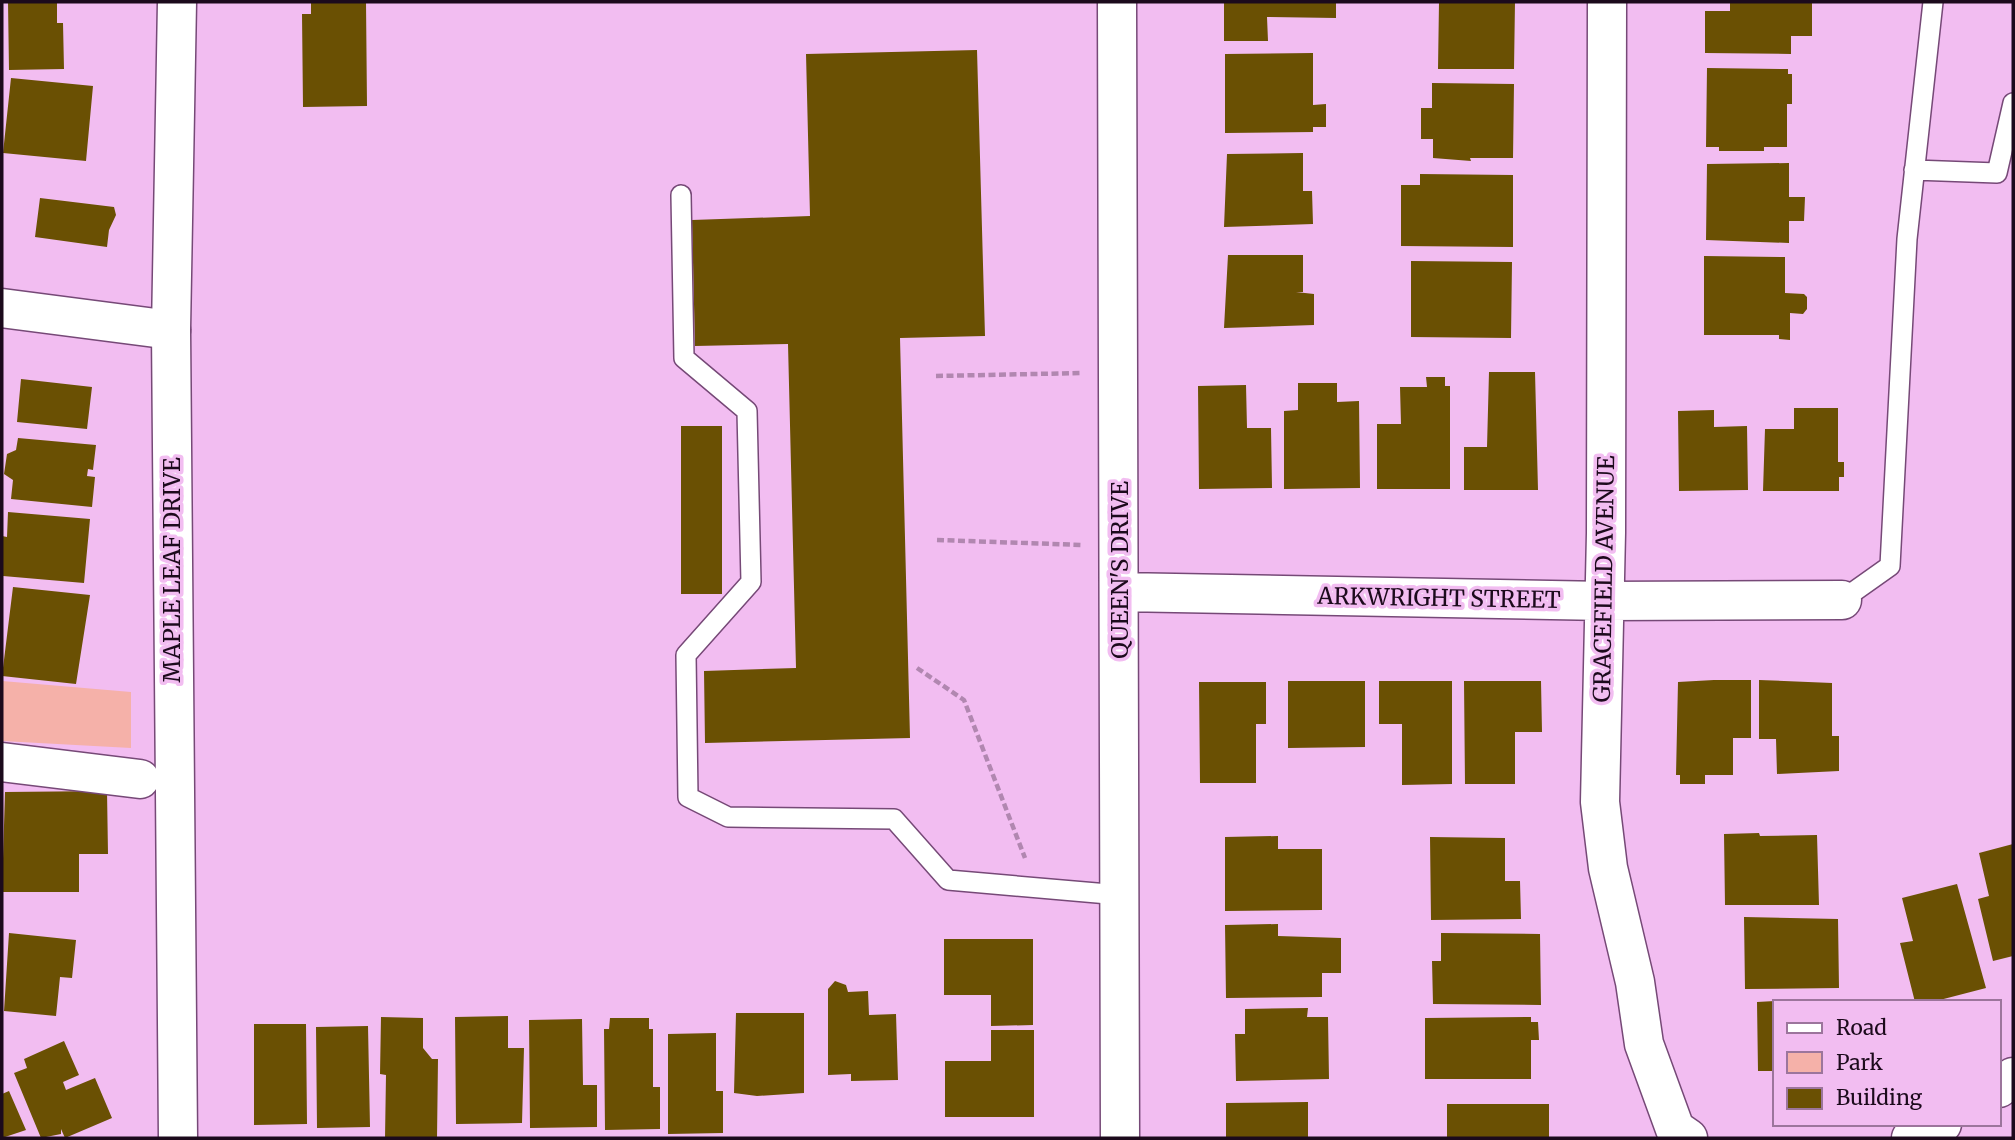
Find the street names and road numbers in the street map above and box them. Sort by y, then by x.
street label: GRACEFIELD AVENUE [1587,455,1620,703]
street label: MAPLE LEAF DRIVE [157,457,186,683]
street label: QUEEN'S DRIVE [1105,481,1134,659]
street label: ARKWRIGHT STREET [1316,581,1561,614]

